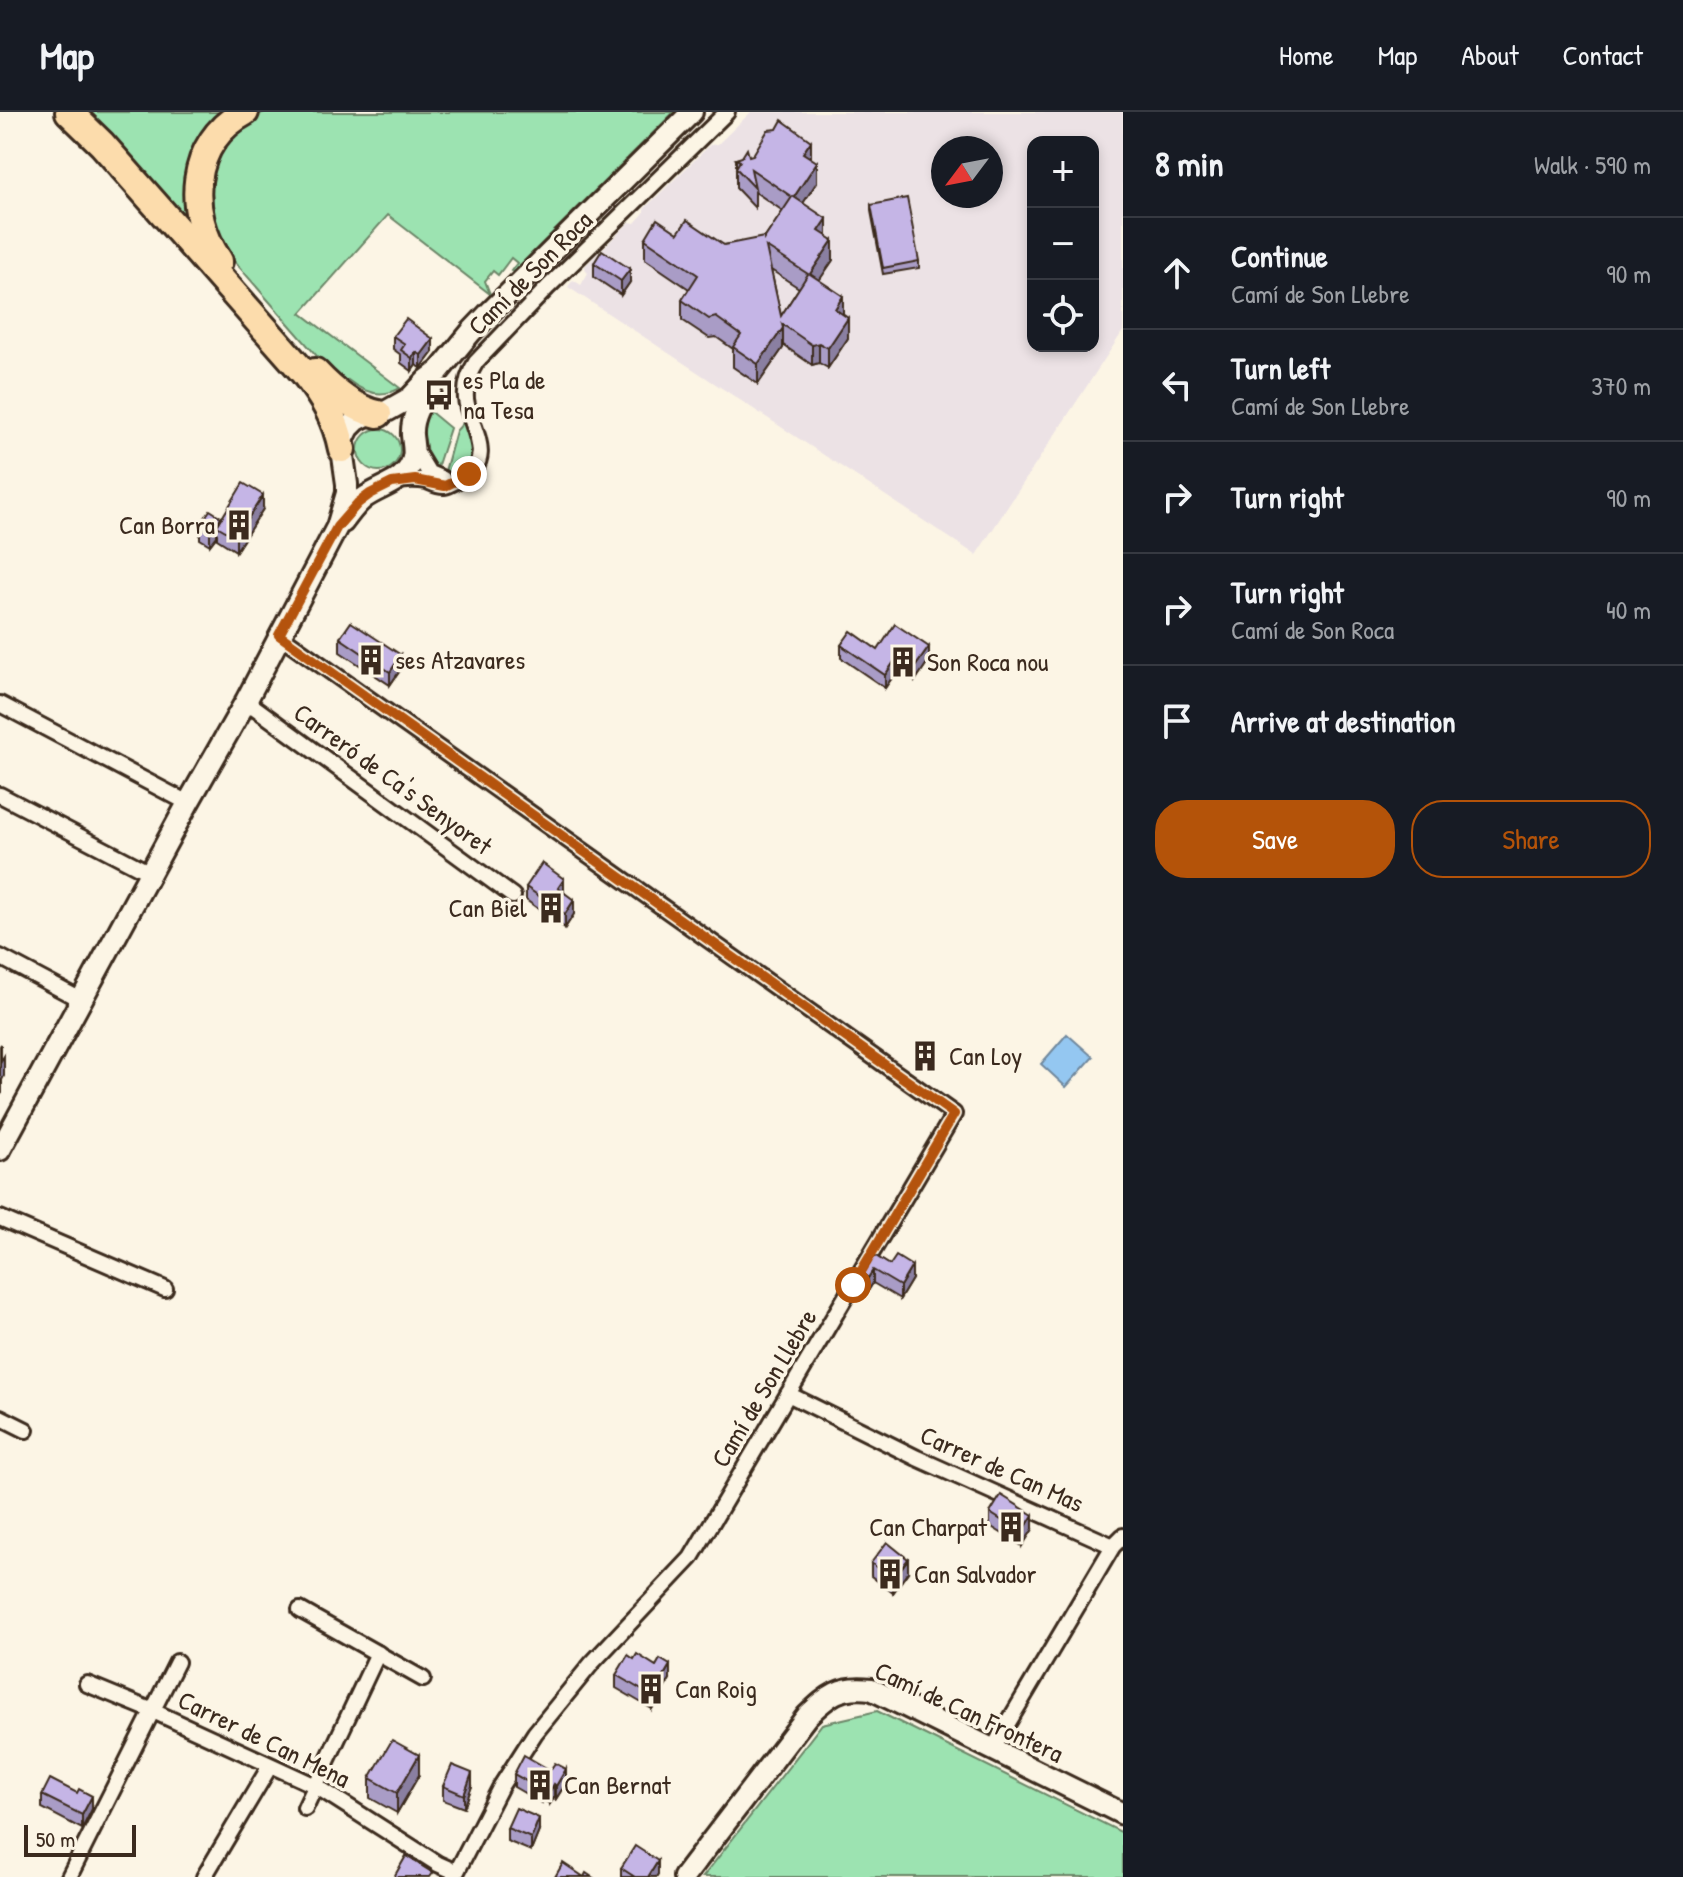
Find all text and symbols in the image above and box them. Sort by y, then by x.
text: Map [40,29,94,81]
text: Home [1279,36,1334,74]
text: Map [1378,36,1417,74]
text: About [1461,36,1519,74]
text: Contact [1563,36,1643,74]
north arrow [931,136,1003,208]
map controls [1027,136,1099,352]
button: + [1027,136,1099,208]
text: 8 min [1155,141,1224,187]
text: Walk · 590 m [1534,147,1651,182]
street label: Camí de Son Roca [460,203,600,343]
button: − [1027,208,1099,280]
text: Continue [1231,236,1328,276]
icon: ahead [1155,251,1199,295]
text: 90 m [1606,256,1651,291]
text: Camí de Son Llebre [1231,276,1410,311]
button: locate [1027,280,1099,352]
text: Turn left [1231,348,1330,388]
place label: es Pla de na Tesa [463,362,545,427]
icon: left [1155,363,1199,407]
text: 370 m [1591,368,1651,403]
bus stop icon: es Pla de na Tesa [422,378,456,412]
text: Camí de Son Llebre [1231,388,1410,423]
route end [451,456,487,492]
icon: right [1155,475,1199,519]
text: Turn right [1231,477,1344,517]
text: 90 m [1606,480,1651,515]
place label: Can Borra [119,507,215,542]
building icon: Can Borra [222,508,256,542]
text: Turn right [1231,572,1344,612]
icon: right [1155,587,1199,631]
text: 40 m [1606,592,1651,627]
text: Camí de Son Roca [1231,612,1394,647]
place label: ses Atzavares [395,642,525,677]
building icon: ses Atzavares [354,643,388,677]
place label: Son Roca nou [927,644,1048,679]
building icon: Son Roca nou [886,645,920,679]
street label: Carreró de Ca's Senyoret [287,695,500,863]
icon: arrive [1155,699,1199,743]
text: Arrive at destination [1231,701,1456,741]
button: Save [1155,800,1395,878]
button: Share [1411,800,1651,878]
place label: Can Biel [449,890,527,925]
building icon: Can Biel [534,891,568,925]
place label: Can Loy [949,1038,1022,1073]
building icon: Can Loy [908,1039,942,1073]
route start [835,1267,871,1303]
street label: Camí de Son Llebre [703,1302,825,1473]
street label: Carrer de Can Mas [915,1417,1089,1520]
place label: Can Charpat [869,1509,988,1544]
building icon: Can Charpat [994,1510,1028,1544]
place label: Can Salvador [914,1556,1036,1591]
building icon: Can Salvador [873,1557,907,1591]
street label: Camí de Can Frontera [869,1653,1069,1771]
place label: Can Roig [675,1671,757,1706]
building icon: Can Roig [634,1672,668,1706]
street label: Carrer de Can Mena [172,1682,356,1795]
place label: Can Bernat [564,1767,672,1802]
building icon: Can Bernat [523,1768,557,1802]
scale bar [24,1821,136,1857]
text: 50 m [36,1824,75,1854]

